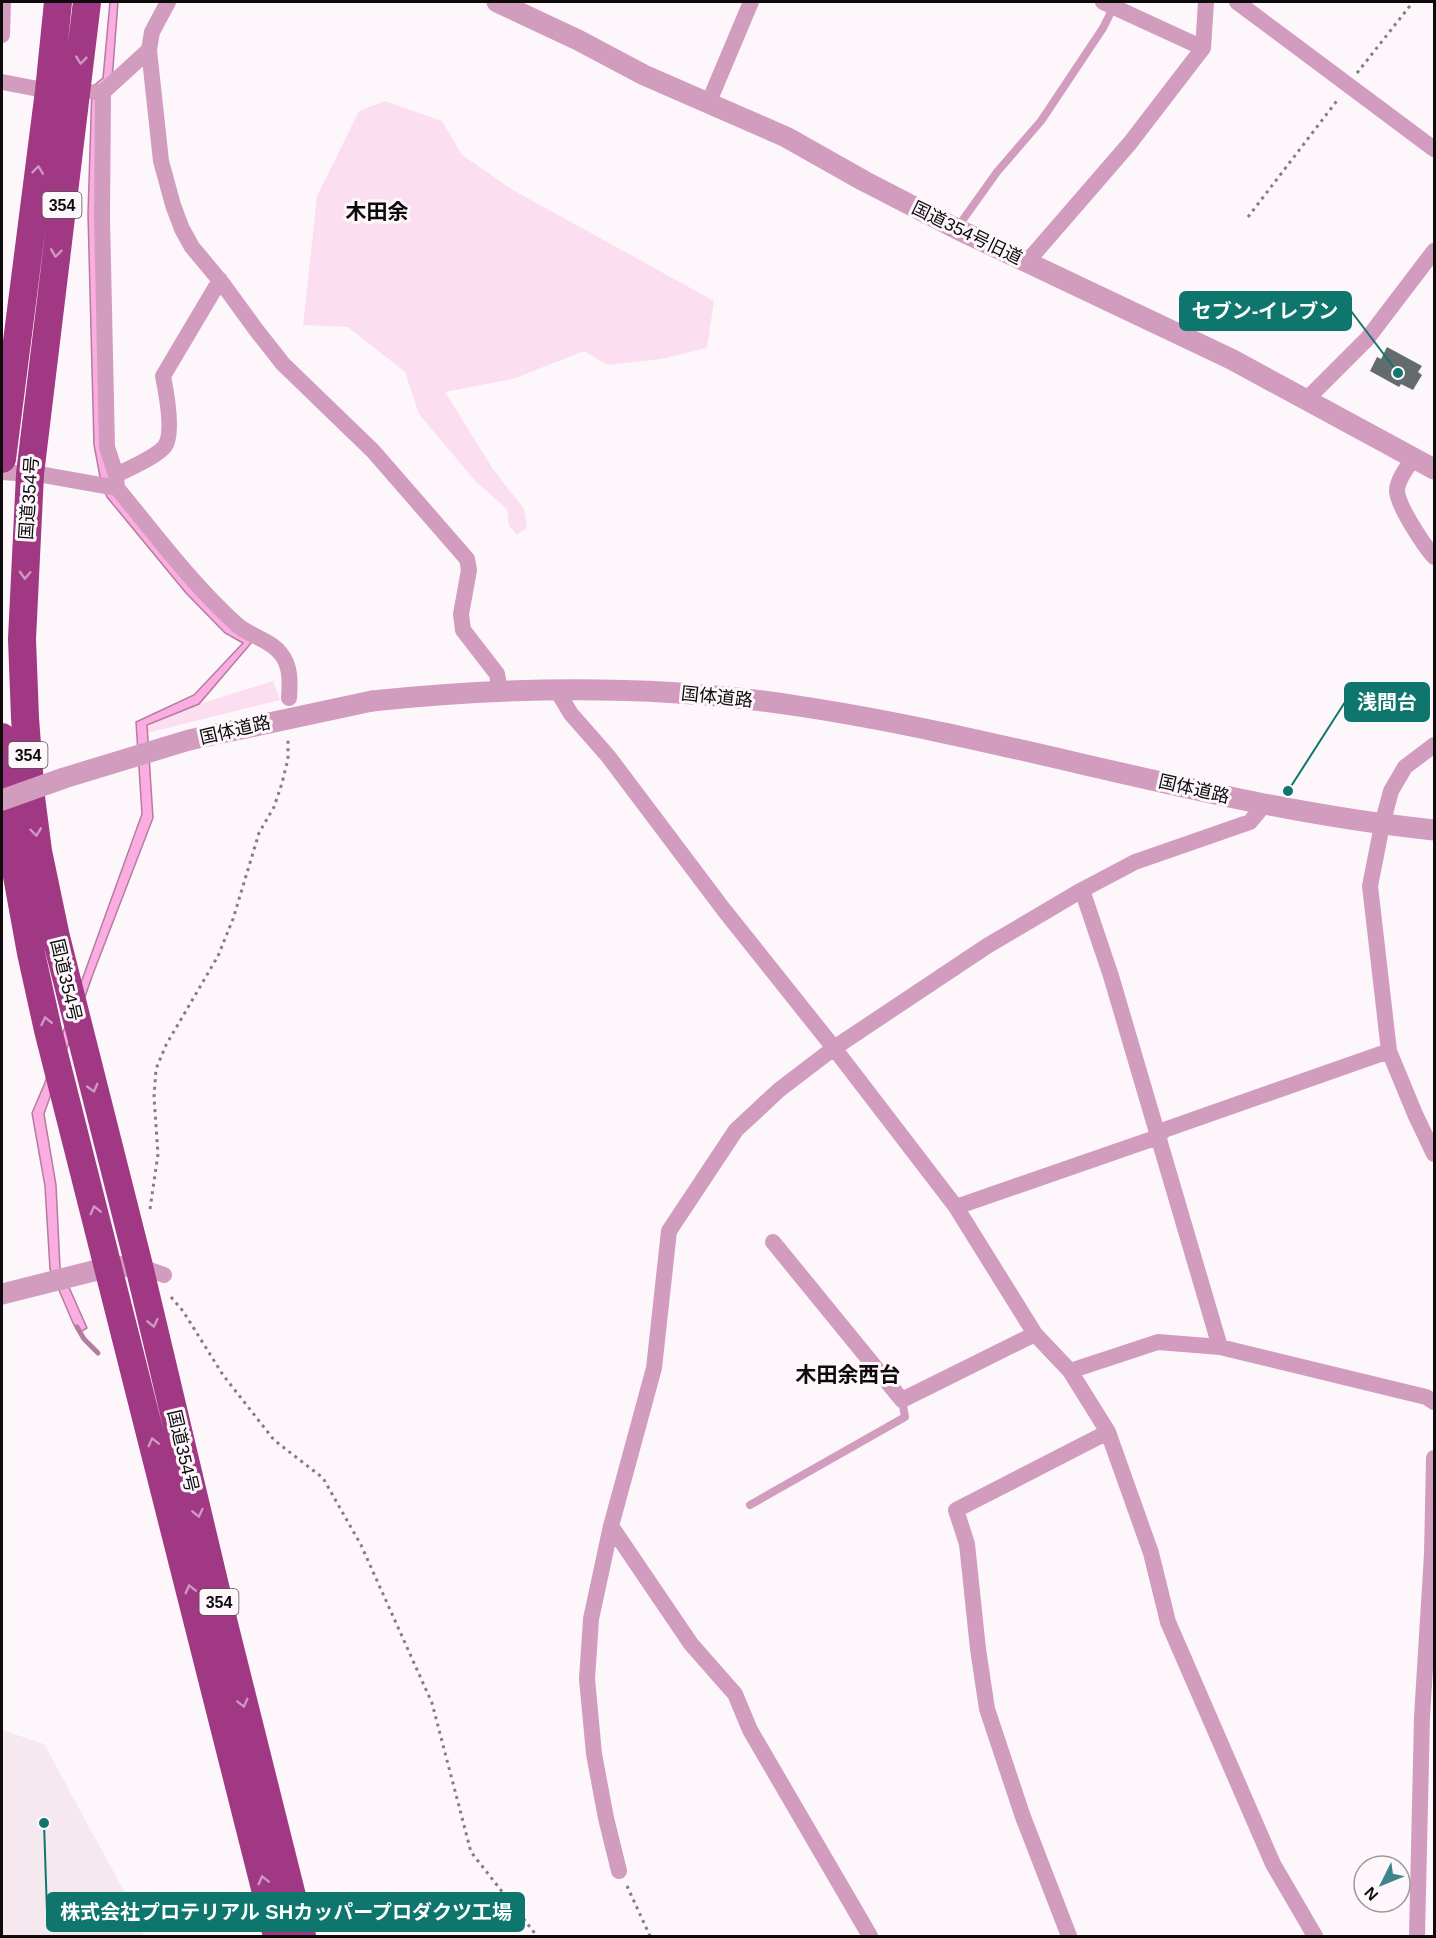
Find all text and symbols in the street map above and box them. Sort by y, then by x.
one-way arrow [75,55,87,64]
one-way arrow [32,165,44,174]
road number: 354 [42,192,82,218]
street label: 国道354号旧道 [909,198,1025,268]
district label: 木田余 [346,200,409,223]
one-way arrow [51,249,63,258]
callout: セブン-イレブン [1180,292,1351,330]
text: セブン-イレブン [1192,300,1338,322]
street label: 国道354号 [16,455,42,541]
one-way arrow [18,570,31,579]
street label: 国体道路 [680,683,754,711]
callout: 浅間台 [1345,683,1429,721]
text: 浅間台 [1357,691,1417,713]
street label: 国体道路 [198,712,272,748]
road number: 354 [9,742,48,768]
street label: 国体道路 [1157,771,1231,807]
one-way arrow [29,828,41,837]
street label: 国道354号 [47,937,85,1023]
one-way arrow [41,1016,54,1026]
one-way arrow [86,1083,99,1093]
one-way arrow [89,1205,102,1215]
one-way arrow [145,1318,158,1328]
district label: 木田余西台 [796,1363,901,1386]
street label: 国道354号 [164,1408,202,1494]
one-way arrow [148,1437,161,1447]
one-way arrow [190,1508,203,1518]
one-way arrow [185,1584,198,1594]
road number: 354 [200,1589,238,1615]
one-way arrow [236,1697,249,1707]
north arrow [1352,1854,1412,1914]
one-way arrow [258,1875,271,1885]
text: N [1361,1884,1382,1904]
callout: 株式会社プロテリアル SHカッパープロダクツ工場 [47,1893,524,1931]
text: 株式会社プロテリアル SHカッパープロダクツ工場 [60,1901,512,1923]

